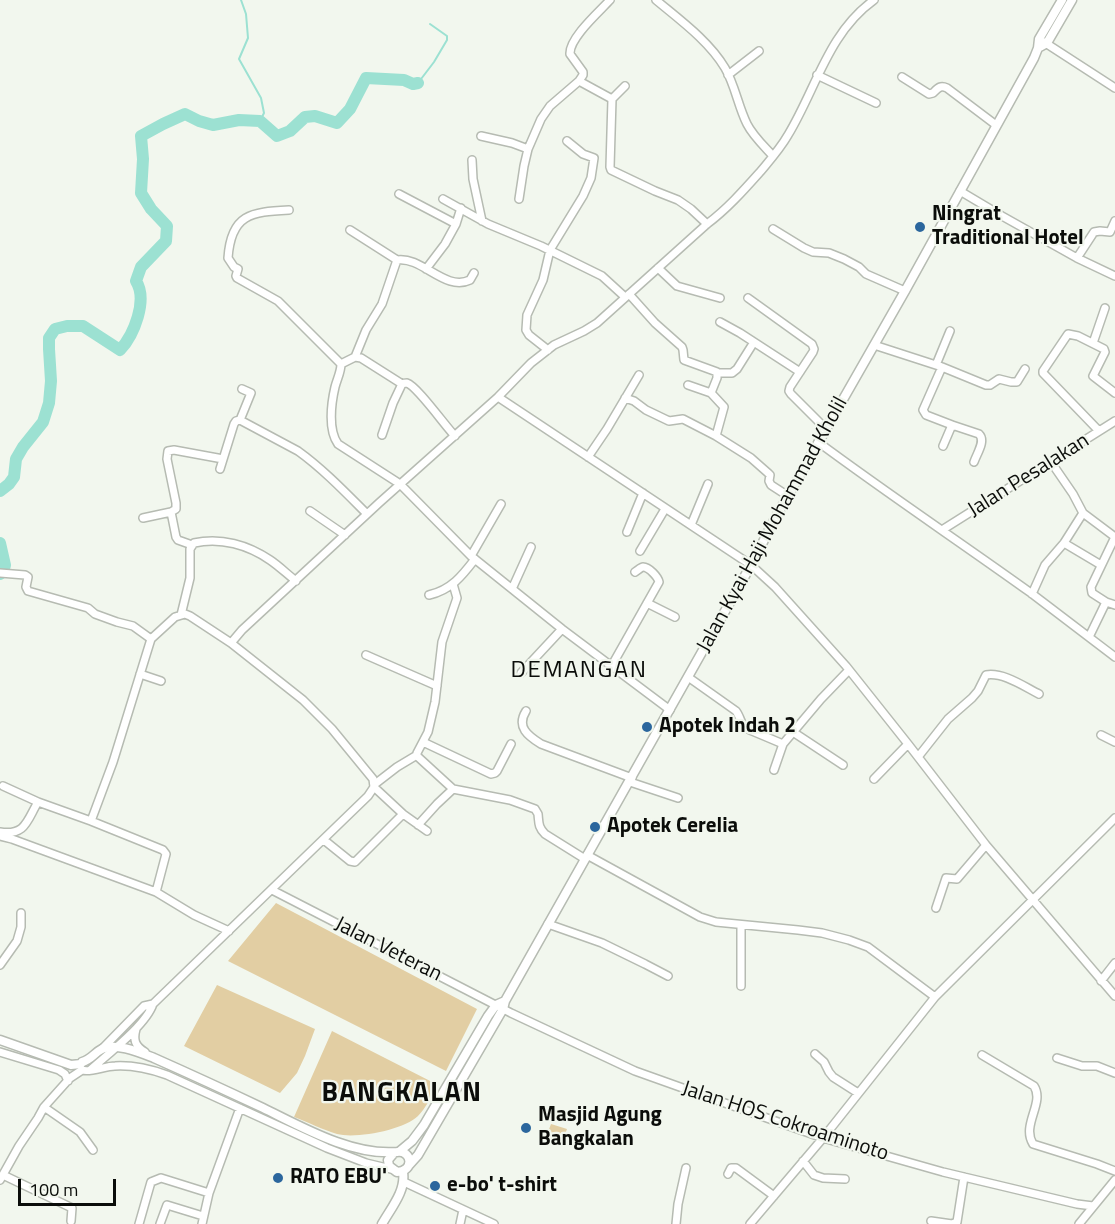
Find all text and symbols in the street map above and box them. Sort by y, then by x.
place label: Ningrat Traditional Hotel [932,202,1084,252]
marker: Ningrat Traditional Hotel [913,220,927,234]
street label: Jalan Kyai Haji Mohammad Kholil [692,393,854,657]
street label: Jalan Pesalakan [964,429,1094,523]
district label: DEMANGAN [511,657,647,685]
place label: Apotek Indah 2 [659,714,796,740]
marker: Apotek Indah 2 [640,720,654,734]
place label: Apotek Cerelia [607,814,738,840]
marker: Apotek Cerelia [588,820,602,834]
street label: Jalan Veteran [330,912,446,988]
street label: Jalan HOS Cokroaminoto [678,1077,892,1167]
district label: BANGKALAN [321,1078,483,1110]
place label: Masjid Agung Bangkalan [538,1103,662,1153]
marker: Masjid Agung Bangkalan [519,1121,533,1135]
place label: RATO EBU' [290,1165,387,1191]
scale bar [21,1167,118,1205]
marker: RATO EBU' [271,1171,285,1185]
place label: e-bo' t-shirt [447,1173,557,1199]
text: 100 m [29,1176,78,1203]
marker: e-bo' t-shirt [428,1179,442,1193]

